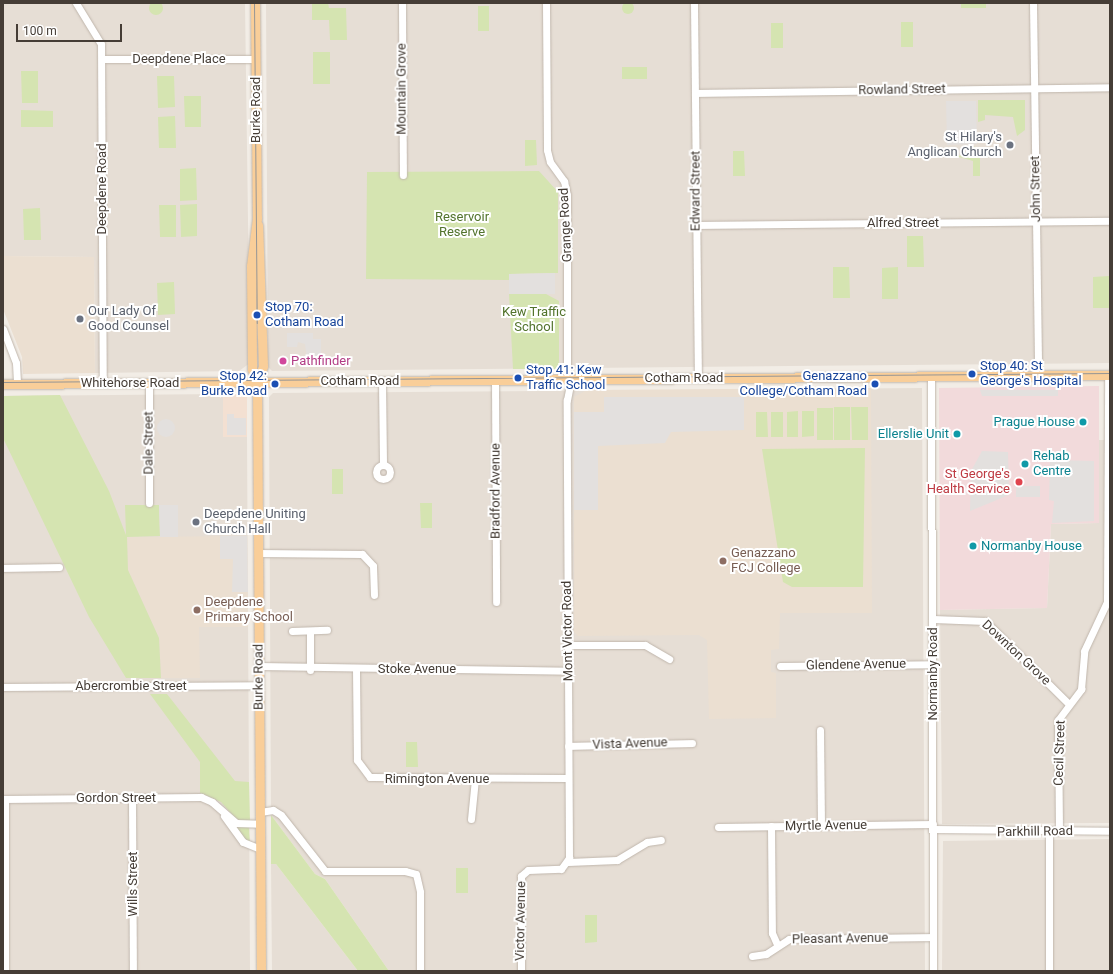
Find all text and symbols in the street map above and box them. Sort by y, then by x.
scale bar [18,16,124,42]
text: 100 m [23,24,57,38]
street label: Mountain Grove [394,43,410,135]
street label: Deepdene Place [132,51,226,67]
street label: Burke Road [248,77,264,143]
street label: Rowland Street [858,81,946,99]
place label: St Hilary's Anglican Church [907,130,1002,161]
marker: St Hilary's Anglican Church [1005,140,1015,150]
street label: Deepdene Road [94,144,110,234]
street label: Edward Street [688,151,704,231]
street label: John Street [1028,156,1044,222]
street label: Grange Road [556,187,576,263]
park label: Reservoir Reserve [435,210,489,241]
street label: Alfred Street [867,215,939,231]
place label: Stop 70: Cotham Road [265,300,344,331]
place label: Our Lady Of Good Counsel [88,304,169,335]
park label: Kew Traffic School [502,305,566,336]
marker: Stop 70: Cotham Road [252,310,262,320]
marker: Our Lady Of Good Counsel [75,314,85,324]
place label: Pathfinder [291,353,351,369]
marker: Pathfinder [278,356,288,366]
place label: Stop 40: St George's Hospital [980,359,1082,390]
place label: Stop 41: Kew Traffic School [526,363,605,394]
place label: Stop 42: Burke Road [201,369,267,400]
place label: Genazzano College/Cotham Road [740,369,867,400]
marker: Stop 40: St George's Hospital [967,369,977,379]
street label: Cotham Road [645,370,723,386]
street label: Cotham Road [321,373,399,389]
marker: Stop 41: Kew Traffic School [513,373,523,383]
street label: Whitehorse Road [81,375,179,391]
marker: Stop 42: Burke Road [270,379,280,389]
marker: Genazzano College/Cotham Road [870,379,880,389]
street label: Dale Street [141,411,157,475]
place label: Prague House [994,414,1075,430]
marker: Prague House [1078,417,1088,427]
place label: Ellerslie Unit [878,426,949,442]
marker: Ellerslie Unit [952,429,962,439]
street label: Bradford Avenue [488,443,504,539]
place label: Rehab Centre [1033,449,1071,480]
marker: Rehab Centre [1020,459,1030,469]
place label: St George's Health Service [927,467,1010,498]
marker: St George's Health Service [1013,476,1025,488]
place label: Deepdene Uniting Church Hall [204,507,306,538]
marker: Deepdene Uniting Church Hall [191,517,201,527]
place label: Normanby House [981,538,1082,554]
marker: Normanby House [968,541,978,551]
place label: Genazzano FCJ College [731,546,800,577]
marker: Genazzano FCJ College [718,556,728,566]
street label: Mont Victor Road [559,581,577,681]
place label: Deepdene Primary School [205,595,293,626]
marker: Deepdene Primary School [192,605,202,615]
street label: Downton Grove [978,617,1054,689]
street label: Normanby Road [925,627,941,721]
street label: Burke Road [251,644,267,710]
street label: Glendene Avenue [806,656,906,674]
street label: Stoke Avenue [378,661,456,677]
street label: Abercrombie Street [75,678,187,694]
street label: Cecil Street [1051,720,1069,786]
street label: Vista Avenue [592,735,668,753]
street label: Rimington Avenue [385,771,489,787]
street label: Gordon Street [76,790,156,806]
street label: Myrtle Avenue [785,817,867,835]
street label: Parkhill Road [997,824,1073,840]
street label: Wills Street [125,851,141,917]
street label: Victor Avenue [513,881,529,961]
street label: Pleasant Avenue [792,930,888,948]

